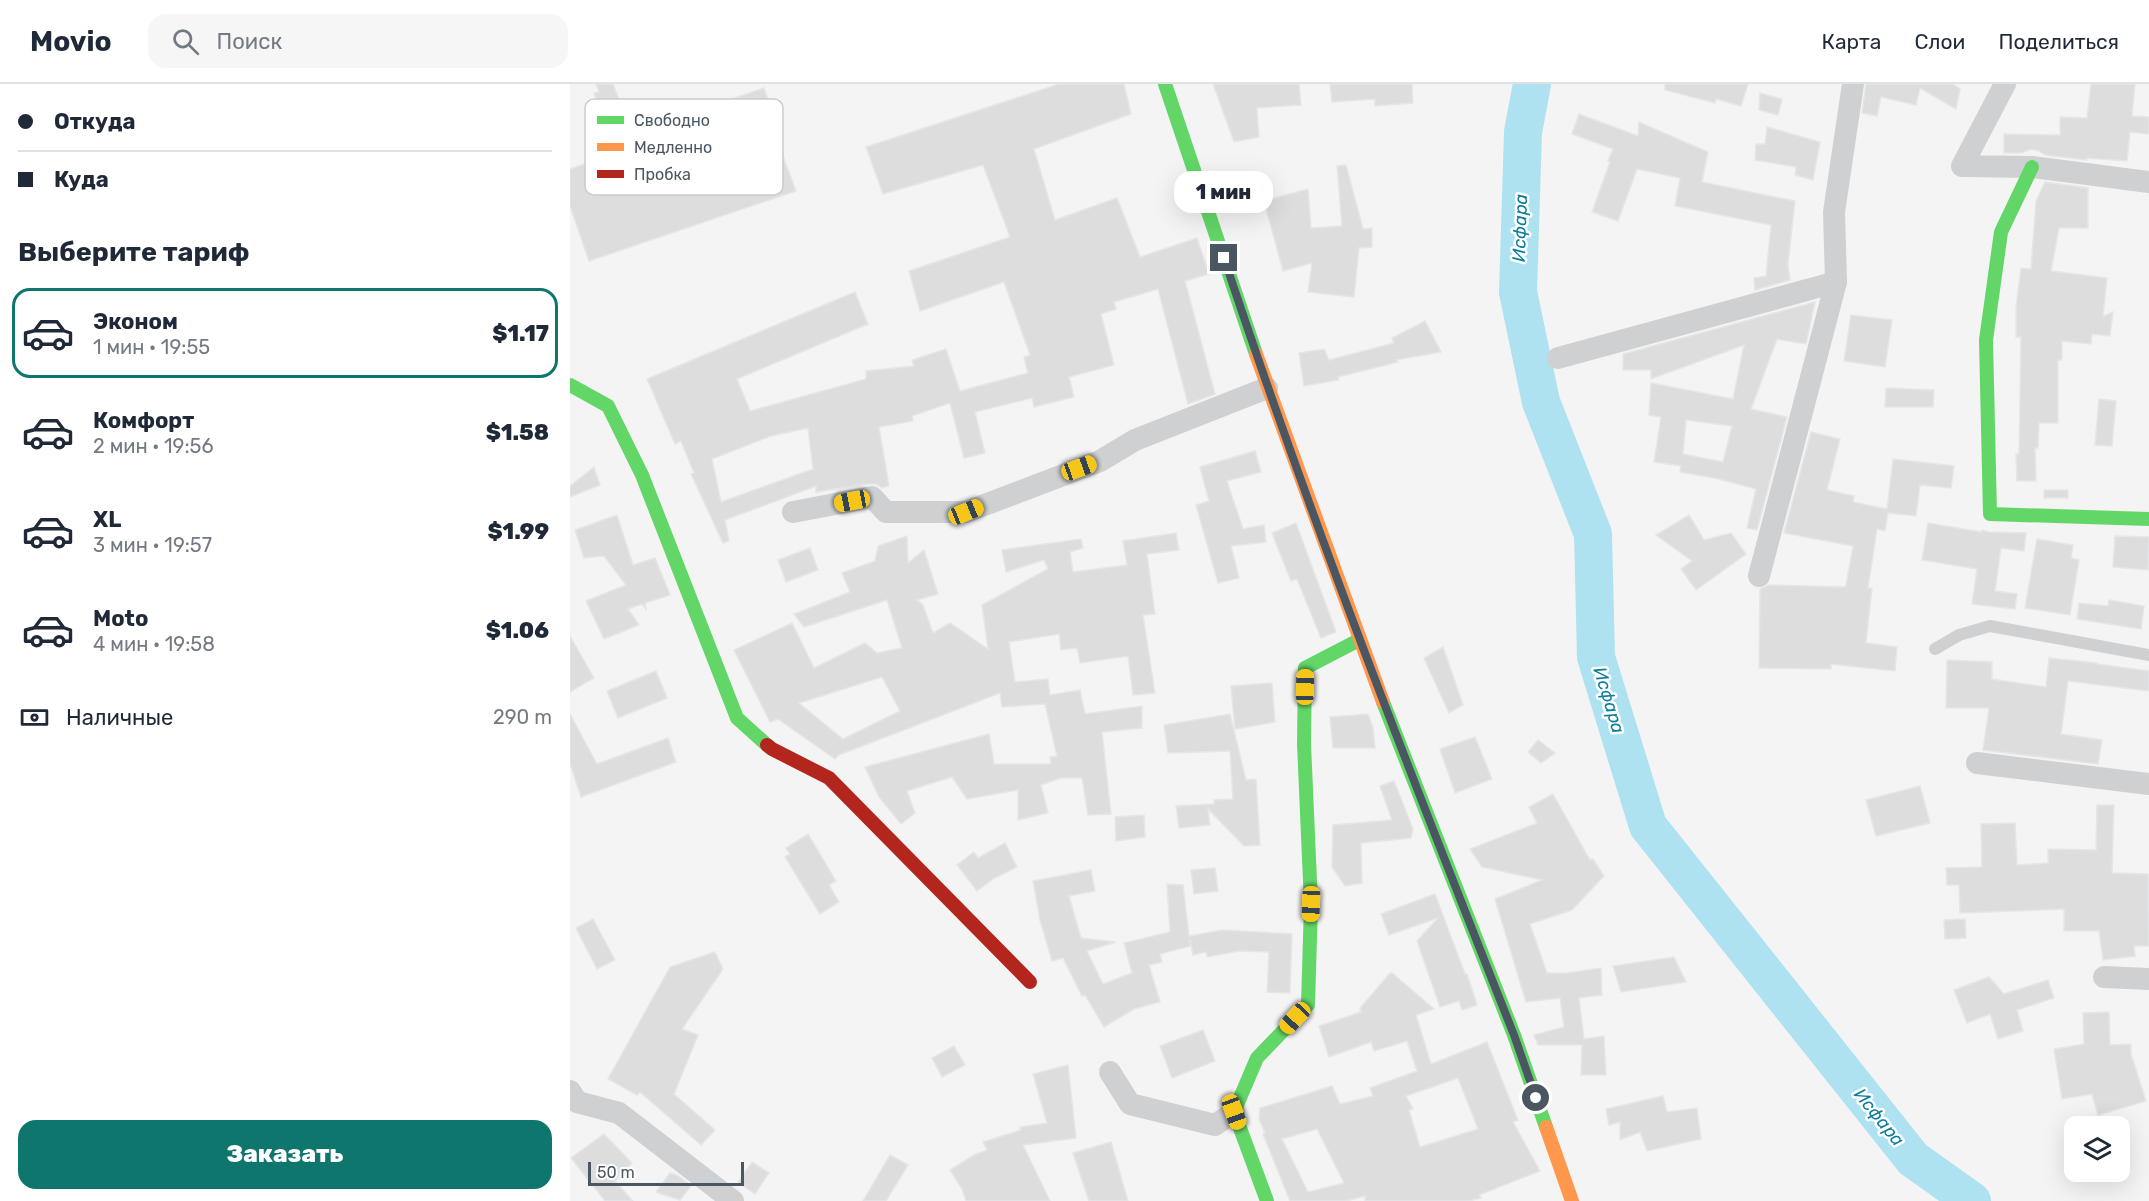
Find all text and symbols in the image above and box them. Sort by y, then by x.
search box [148,14,568,68]
text: Movio [30,25,112,58]
icon: search [169,25,202,58]
text: Поиск [217,28,282,55]
text: Карта [1821,29,1881,54]
text: Слои [1914,29,1965,54]
text: Поделиться [1998,29,2119,54]
legend [585,99,783,195]
text: Откуда [54,108,136,135]
text: Свободно [634,111,710,130]
text: Медленно [634,138,712,157]
text: Пробка [634,165,691,184]
text: Куда [54,166,109,193]
callout: 1 мин [1174,171,1274,213]
text: 1 мин [1196,180,1251,204]
water label: Исфара [1508,193,1532,262]
text: Выберите тариф [18,236,249,268]
route end [1210,244,1237,271]
icon: car [21,306,75,360]
text: Эконом [93,308,178,335]
text: $1.17 [492,320,549,347]
text: 1 мин · 19:55 [93,335,210,359]
icon: car [21,405,75,459]
text: Комфорт [93,407,194,434]
text: $1.58 [486,419,549,446]
text: 2 мин · 19:56 [93,434,214,458]
car [1059,453,1099,483]
car [833,489,871,513]
car [946,497,986,527]
icon: car [21,504,75,558]
text: XL [93,506,121,533]
text: $1.99 [487,518,549,545]
text: 3 мин · 19:57 [93,533,212,557]
icon: car [21,603,75,657]
text: Moto [93,605,148,632]
text: $1.06 [486,617,549,644]
text: 4 мин · 19:58 [93,632,215,656]
water label: Исфара [1589,664,1630,736]
car [1296,669,1314,705]
icon: cash [18,701,51,734]
text: Наличные [66,704,173,731]
text: 290 m [493,705,552,729]
car [1301,886,1321,922]
car [1276,999,1314,1037]
route start [1522,1084,1549,1111]
water label: Исфара [1849,1084,1909,1151]
car [1219,1092,1249,1132]
map controls [2064,1116,2130,1182]
button: layers [2064,1116,2130,1182]
button: Заказать [18,1120,552,1189]
scale bar [588,1159,744,1186]
text: 50 m [597,1163,635,1182]

